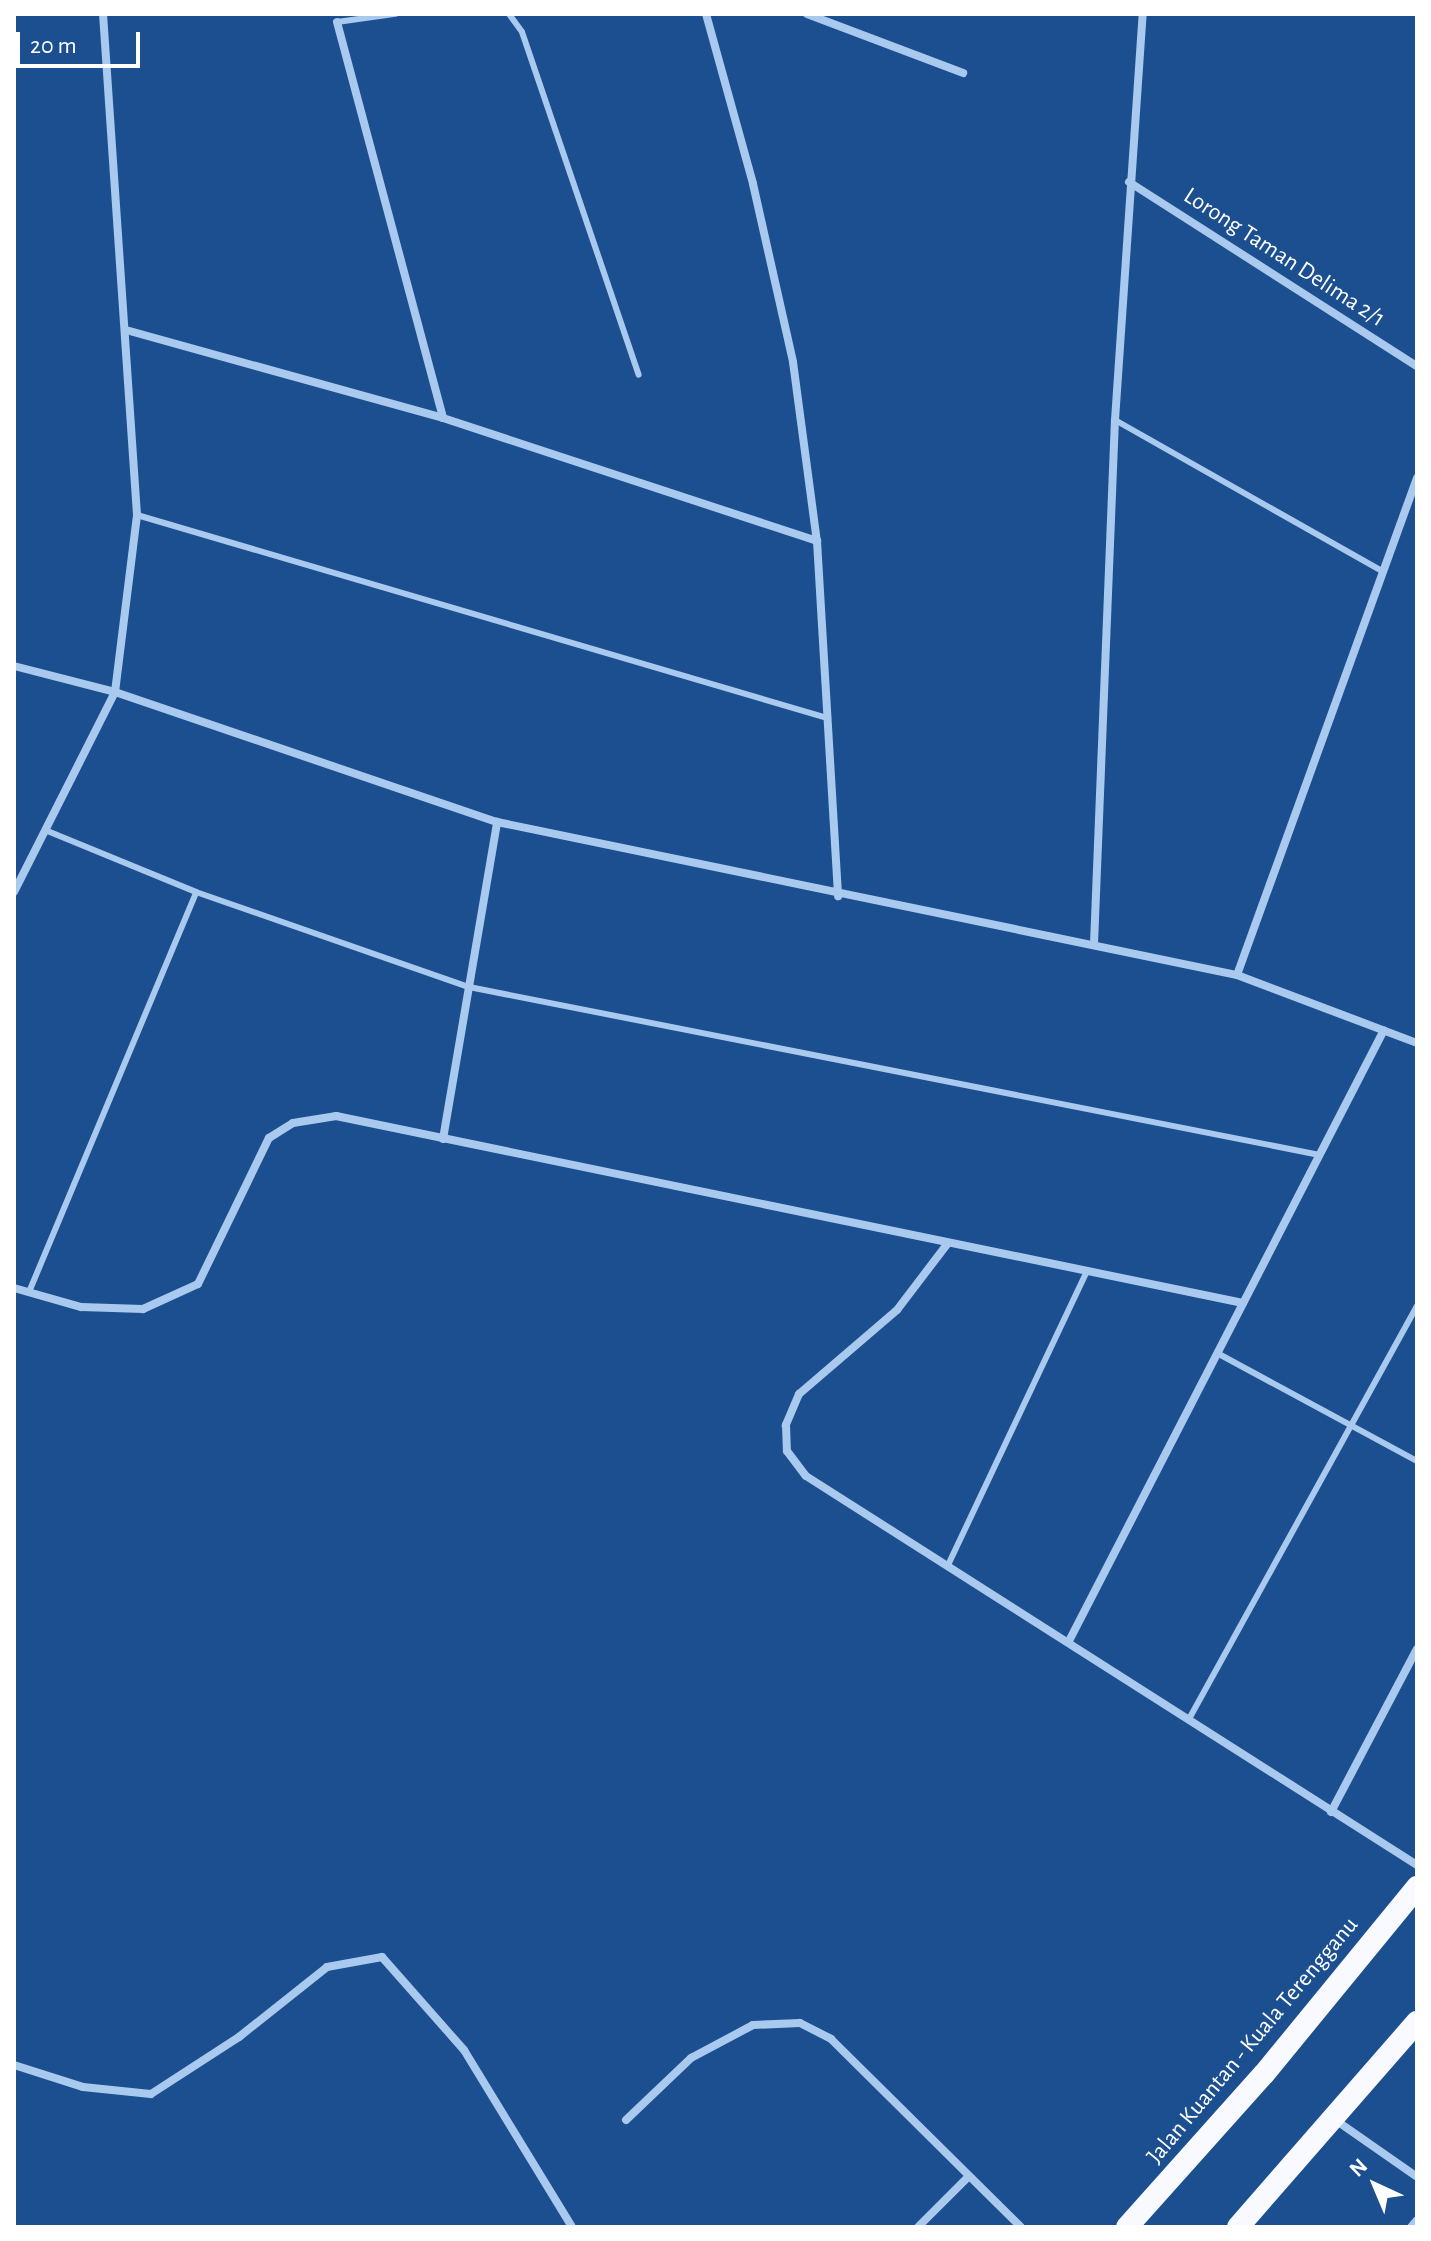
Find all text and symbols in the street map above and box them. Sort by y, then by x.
scale bar [20,16,144,66]
text: 20 m [30,34,77,58]
street label: Lorong Taman Delima 2/1 [1178,182,1390,334]
street label: Jalan Kuantan - Kuala Terengganu [1141,1912,1365,2170]
north arrow [1335,2145,1415,2225]
text: N [1345,2155,1371,2181]

